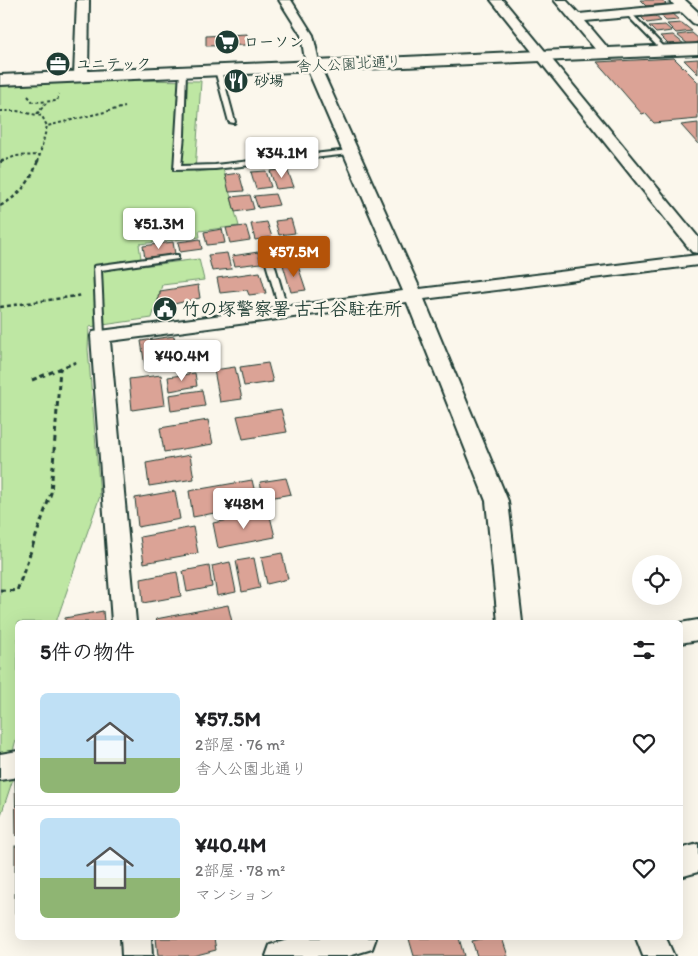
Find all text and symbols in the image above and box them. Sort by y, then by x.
supermarket icon: ローソン [214,29,240,55]
place label: ローソン [244,33,304,51]
office icon: ユニテック [45,51,71,77]
street label: 舎人公園北通り [296,52,402,76]
place label: ユニテック [76,55,151,73]
restaurant icon: 砂場 [223,68,249,94]
place label: 砂場 [254,72,284,90]
pin: ¥34.1M [241,136,323,179]
text: ¥34.1M [256,143,308,162]
pin: ¥51.3M [118,208,200,250]
text: ¥51.3M [134,214,184,233]
pin: ¥57.5M [253,236,335,278]
text: ¥57.5M [269,242,319,261]
public building icon: 竹の塚警察署 古千谷駐在所 [152,296,178,322]
place label: 竹の塚警察署 古千谷駐在所 [182,298,402,320]
pin: ¥40.4M [141,340,223,382]
text: ¥40.4M [155,346,209,365]
pin: ¥48M [214,488,274,530]
text: ¥48M [224,494,264,513]
map controls [632,555,682,605]
button: locate [632,555,682,605]
icon: filters [630,636,658,664]
text: 5件の物件 [40,639,135,664]
text: ¥57.5M [195,706,261,731]
icon: home [80,713,140,773]
icon: heart [630,729,658,757]
text: 2部屋 · 76 m² [195,735,285,754]
text: 舎人公園北通り [195,759,307,778]
text: ¥40.4M [195,832,267,857]
icon: home [80,838,140,898]
icon: heart [630,854,658,882]
text: 2部屋 · 78 m² [195,861,285,880]
text: マンション [195,885,274,904]

